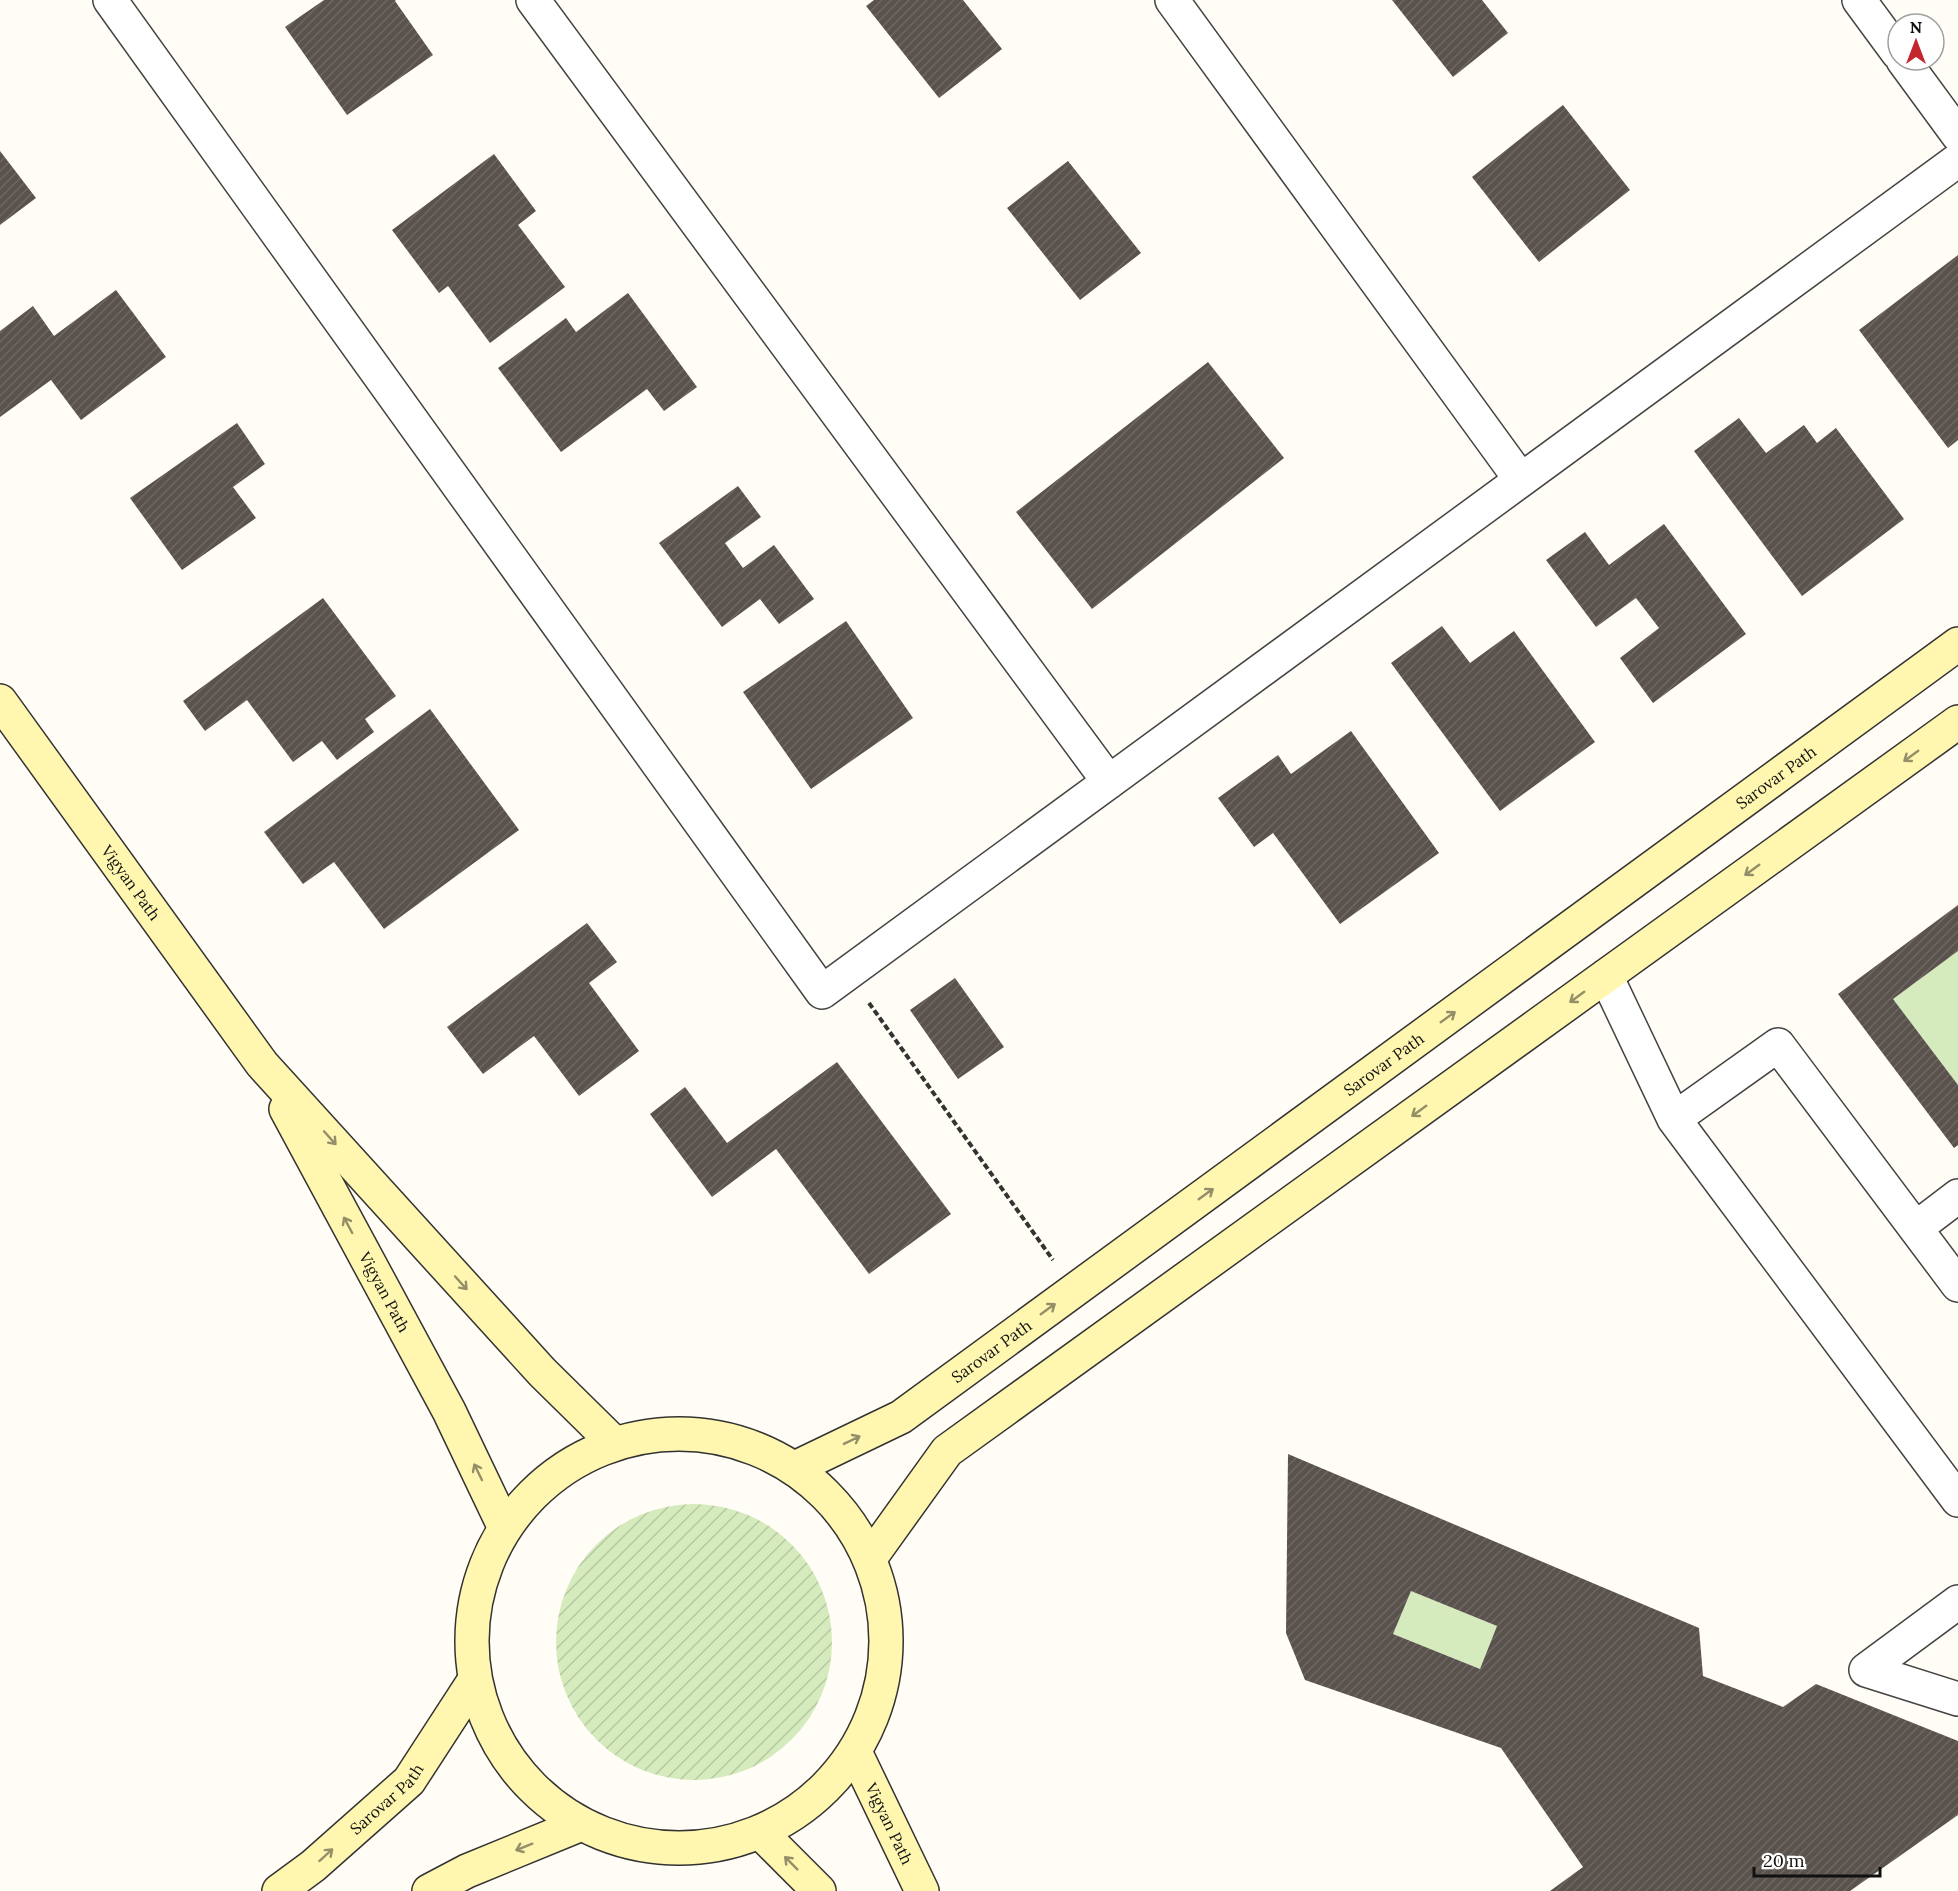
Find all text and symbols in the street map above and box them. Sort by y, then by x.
north arrow [1886,12,1946,72]
text: N [1910,17,1922,37]
street label: Sarovar Path [1732,741,1820,813]
one-way arrow [1903,750,1919,763]
street label: Vigyan Path [97,840,165,925]
one-way arrow [1745,864,1761,877]
one-way arrow [1570,991,1586,1003]
one-way arrow [1439,1010,1455,1023]
street label: Sarovar Path [1340,1028,1428,1100]
one-way arrow [1411,1105,1427,1117]
one-way arrow [322,1131,337,1146]
one-way arrow [1197,1187,1213,1200]
one-way arrow [342,1216,353,1234]
street label: Vigyan Path [355,1248,415,1336]
one-way arrow [454,1275,468,1290]
one-way arrow [1040,1303,1056,1315]
street label: Sarovar Path [947,1315,1036,1387]
one-way arrow [842,1434,860,1446]
one-way arrow [471,1463,483,1481]
street label: Sarovar Path [346,1759,428,1839]
street label: Vigyan Path [861,1779,918,1868]
scale bar [1754,1840,1880,1878]
one-way arrow [516,1842,534,1853]
one-way arrow [318,1848,333,1862]
text: 20 m [1763,1849,1805,1872]
one-way arrow [783,1855,798,1870]

